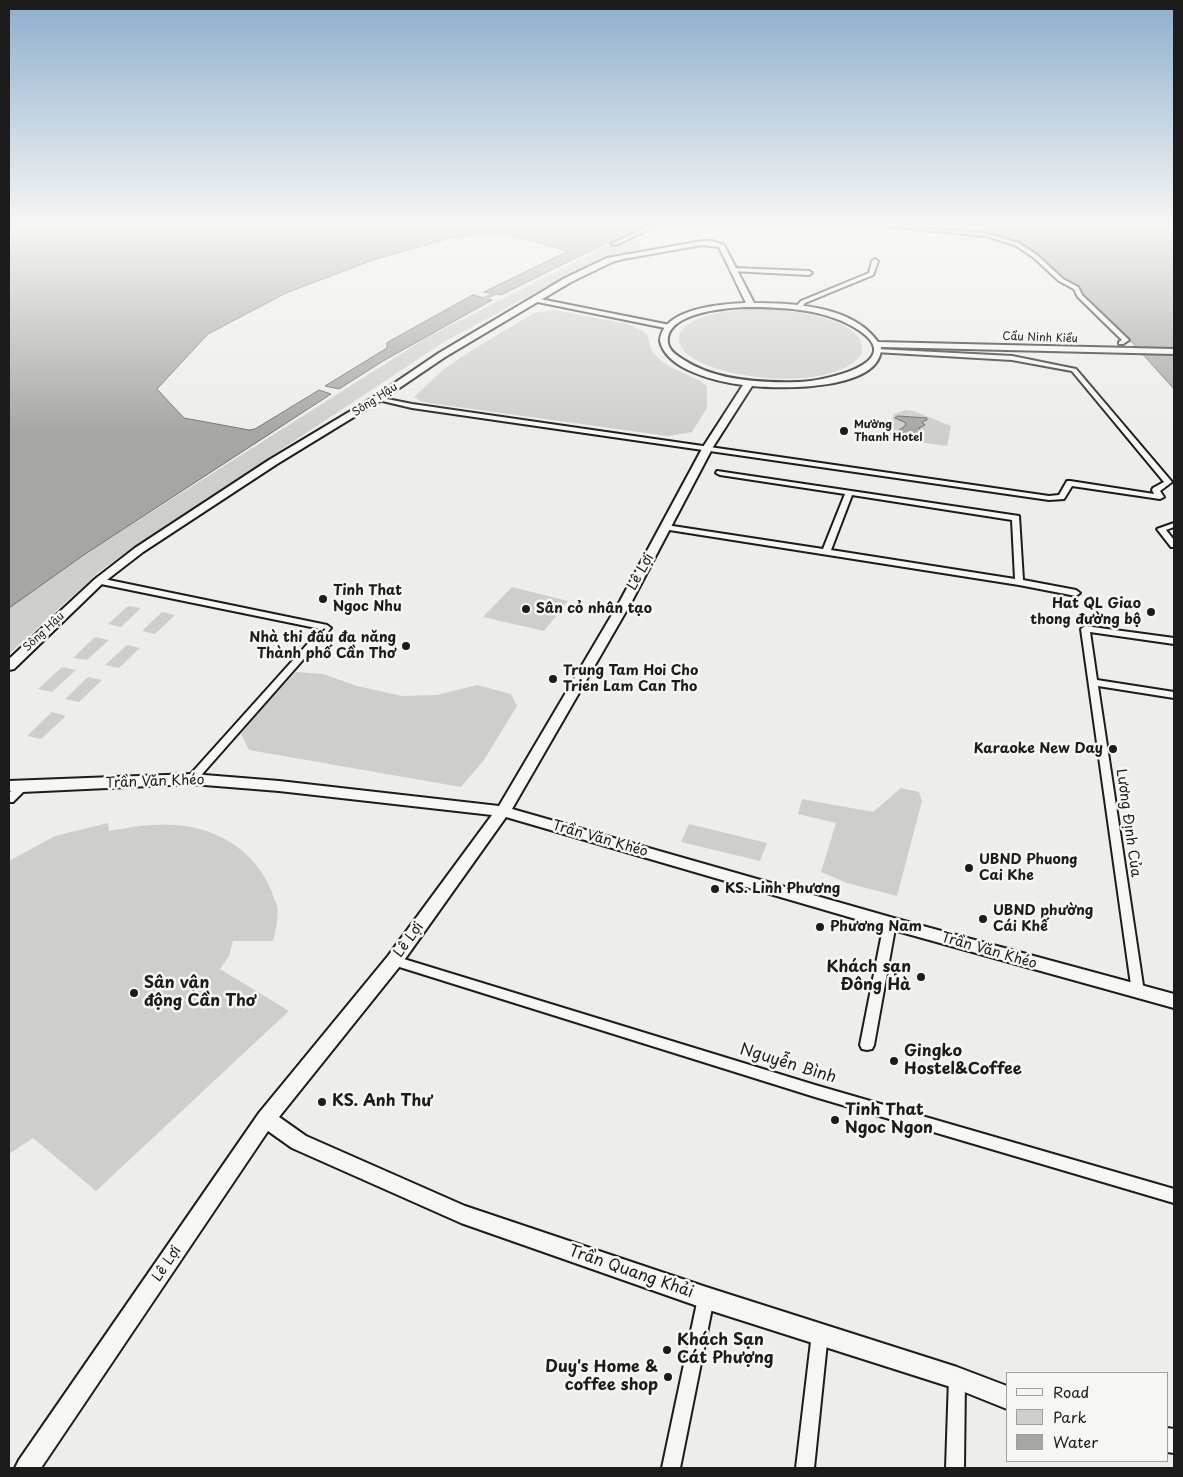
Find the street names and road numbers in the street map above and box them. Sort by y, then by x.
street label: Cầu Ninh Kiều [1002,330,1078,346]
street label: Sông Hậu [350,381,400,419]
street label: Lê Lợi [624,551,658,593]
street label: Sông Hậu [21,610,67,654]
street label: Lương Định Của [1112,768,1144,878]
street label: Trần Văn Khéo [105,772,205,792]
street label: Trần Văn Khéo [550,817,650,861]
street label: Lê Lợi [391,919,427,961]
street label: Trần Văn Khéo [939,929,1039,973]
street label: Nguyễn Bình [737,1040,839,1088]
street label: Trần Quang Khải [566,1242,696,1302]
street label: Lê Lợi [149,1243,185,1285]

